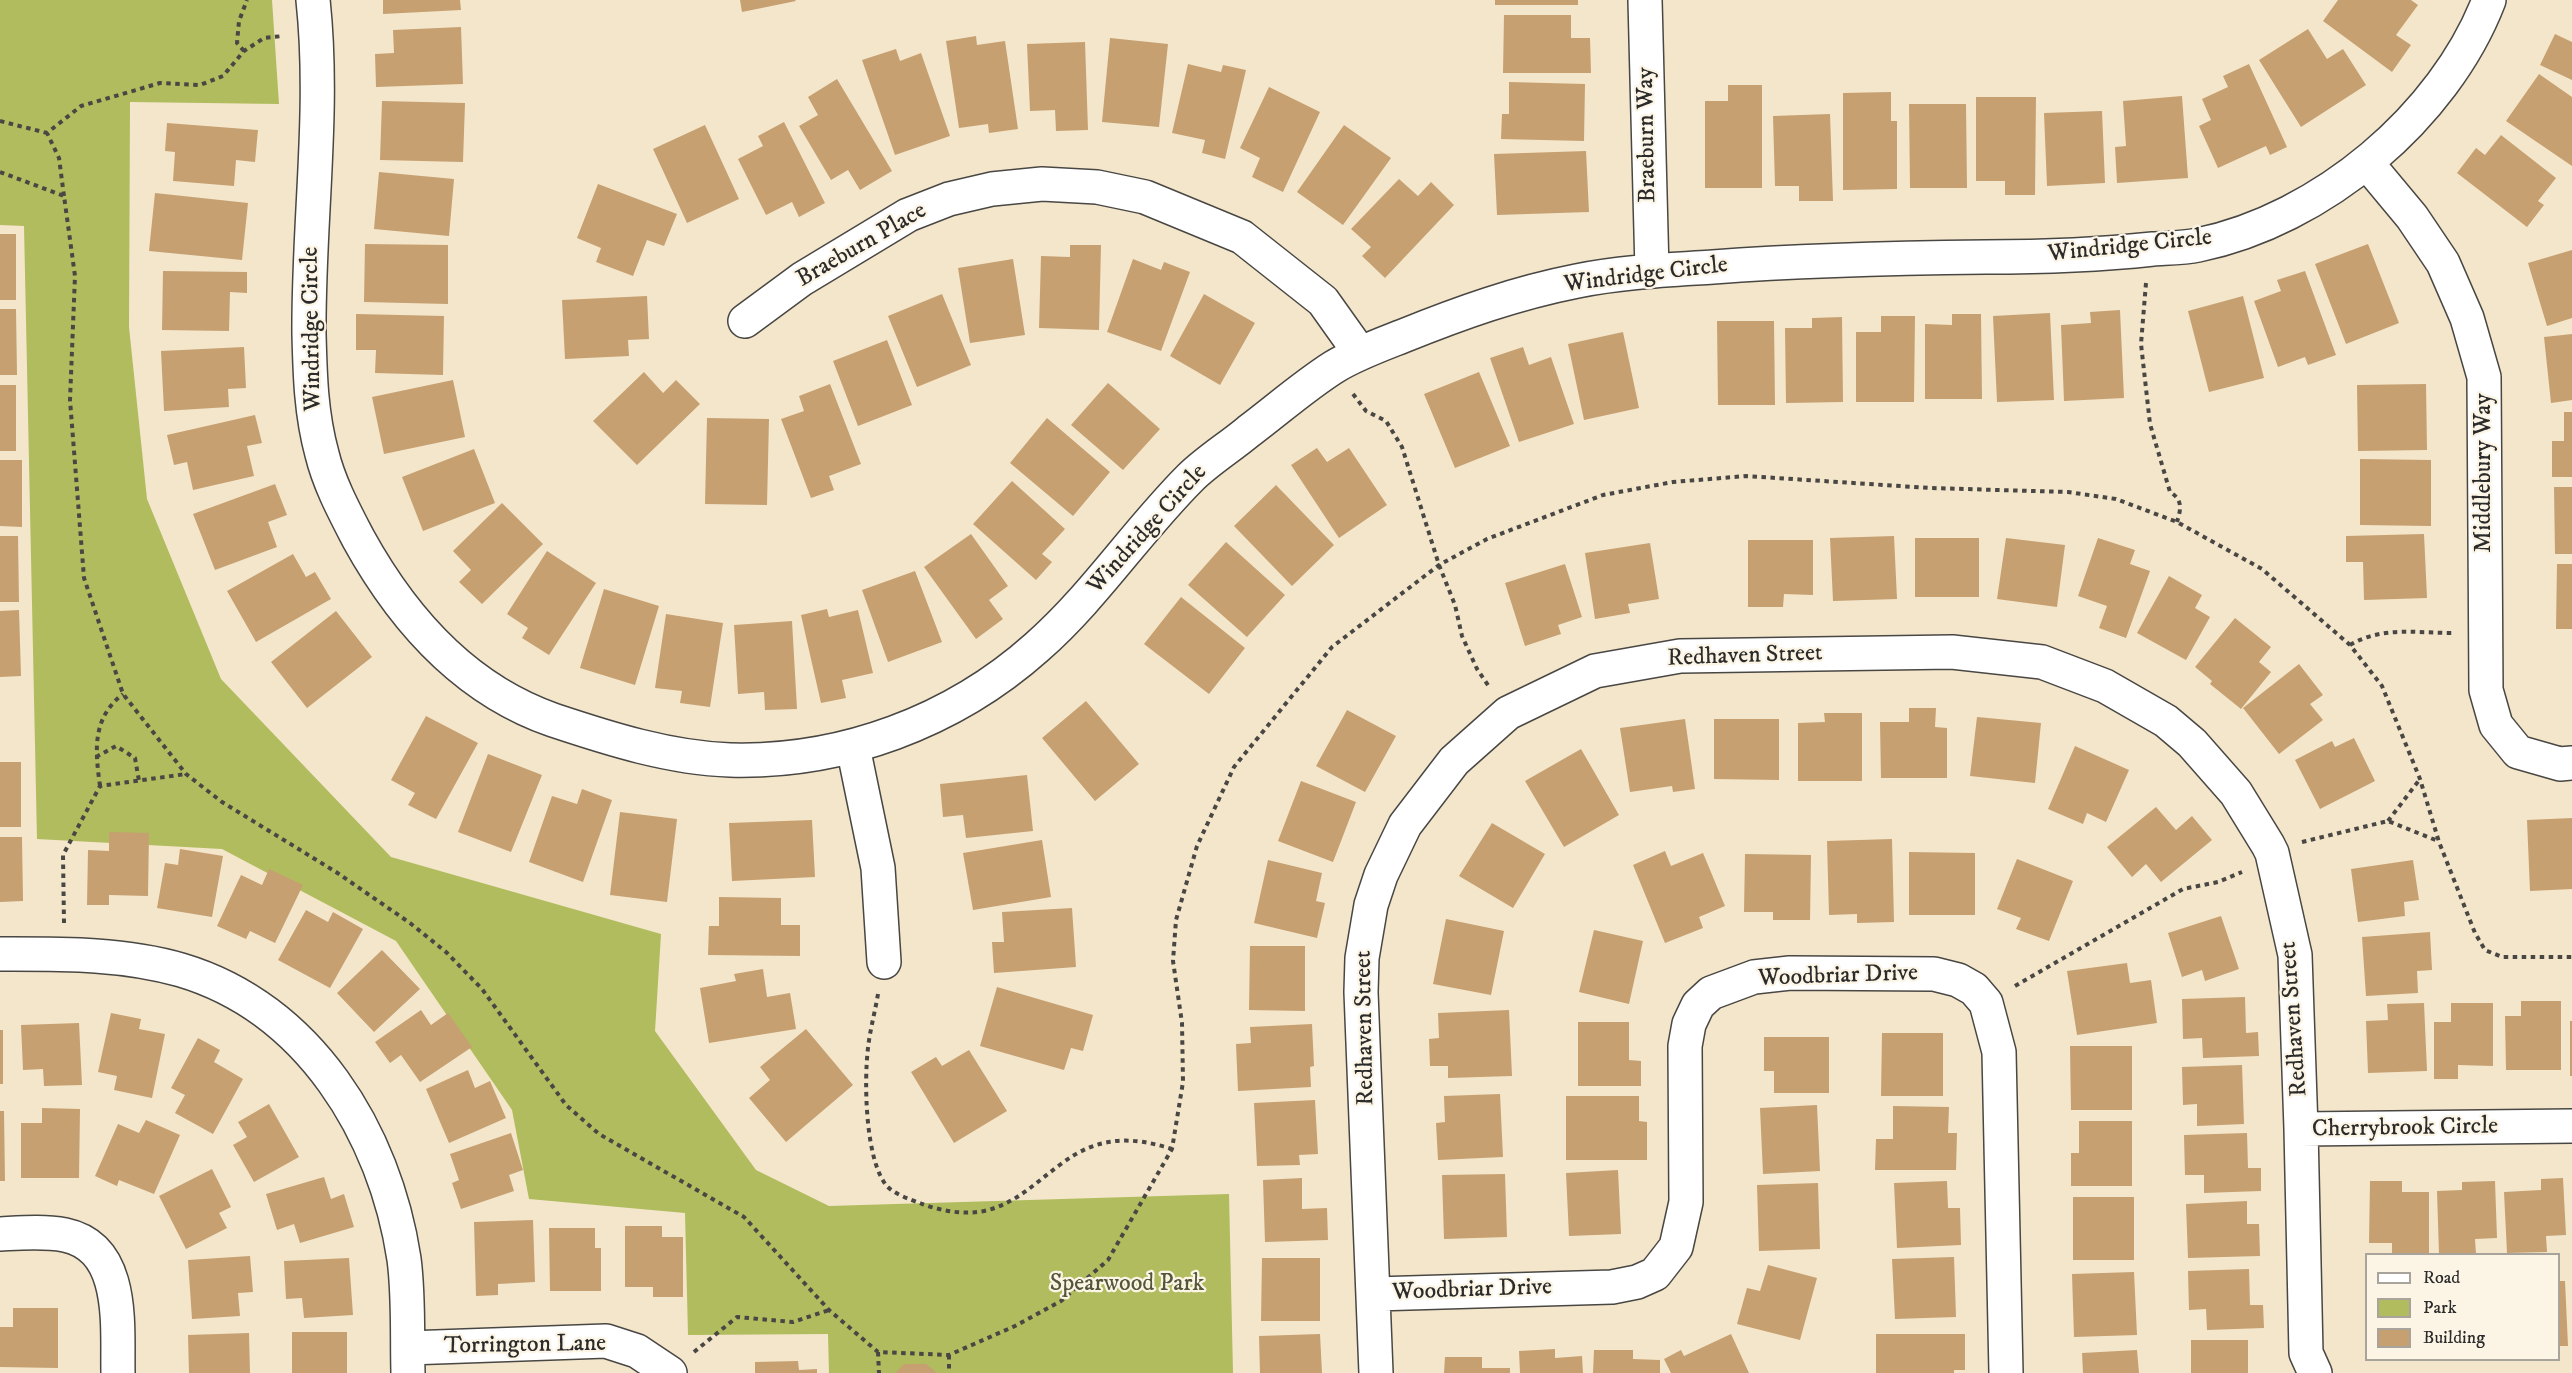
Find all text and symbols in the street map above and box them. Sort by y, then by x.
street label: Braeburn Way [1632,67,1664,203]
street label: Braeburn Place [792,197,932,295]
street label: Windridge Circle [2047,224,2213,270]
street label: Windridge Circle [297,246,329,412]
street label: Windridge Circle [1562,252,1730,300]
street label: Middlebury Way [2471,393,2499,553]
street label: Windridge Circle [1082,459,1214,601]
street label: Redhaven Street [1667,640,1823,674]
street label: Redhaven Street [2275,941,2315,1097]
street label: Redhaven Street [1350,950,1382,1106]
street label: Woodbriar Drive [1758,960,1918,994]
street label: Cherrybrook Circle [2312,1113,2498,1145]
legend [2365,1253,2560,1361]
text: Road [2423,1267,2460,1289]
park label: Spearwood Park [1050,1271,1204,1299]
street label: Woodbriar Drive [1392,1274,1552,1308]
text: Park [2423,1297,2457,1319]
text: Building [2423,1327,2485,1349]
street label: Torrington Lane [444,1330,606,1362]

